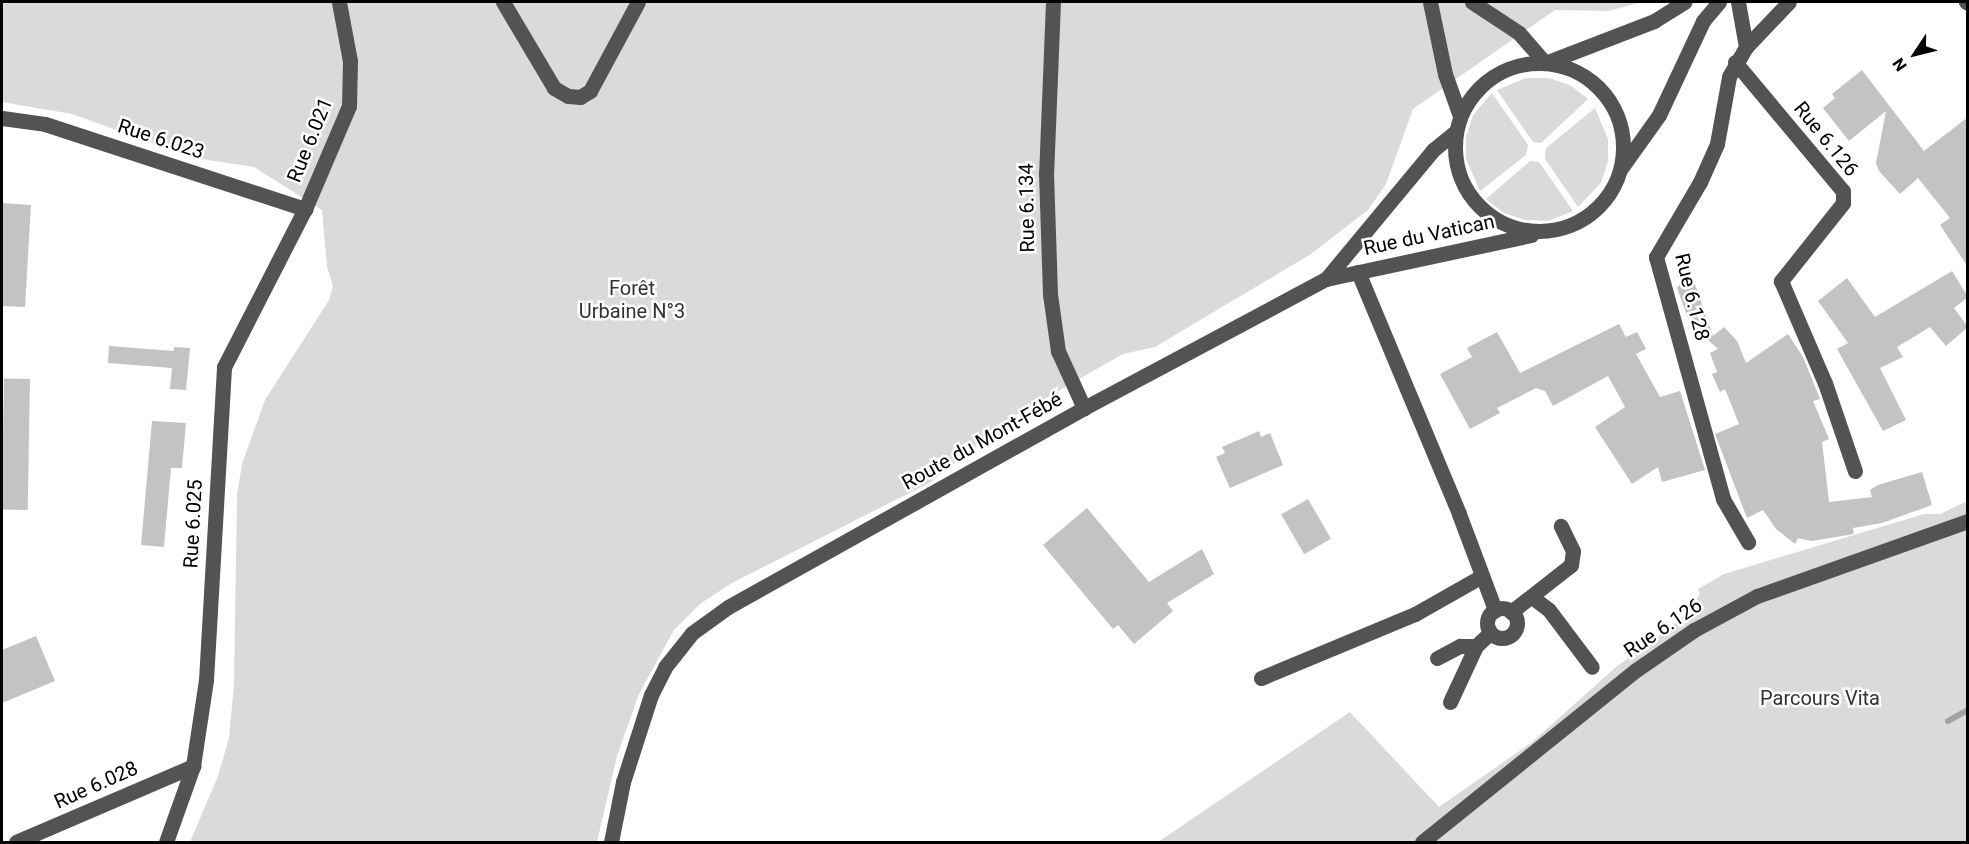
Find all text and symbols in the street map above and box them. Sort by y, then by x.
north arrow [1885,24,1945,84]
text: N [1889,55,1911,75]
street label: Rue 6.021 [282,94,338,186]
street label: Rue 6.126 [1789,97,1863,181]
street label: Rue 6.023 [115,114,207,164]
street label: Rue 6.134 [1014,163,1040,253]
street label: Rue du Vatican [1361,209,1497,261]
street label: Rue 6.128 [1670,251,1714,343]
park label: Forêt Urbaine N°3 [579,276,685,323]
street label: Route du Mont-Fébé [898,387,1066,495]
street label: Rue 6.025 [179,479,207,569]
street label: Rue 6.126 [1619,593,1707,663]
park label: Parcours Vita [1760,686,1880,710]
street label: Rue 6.028 [50,756,142,814]

